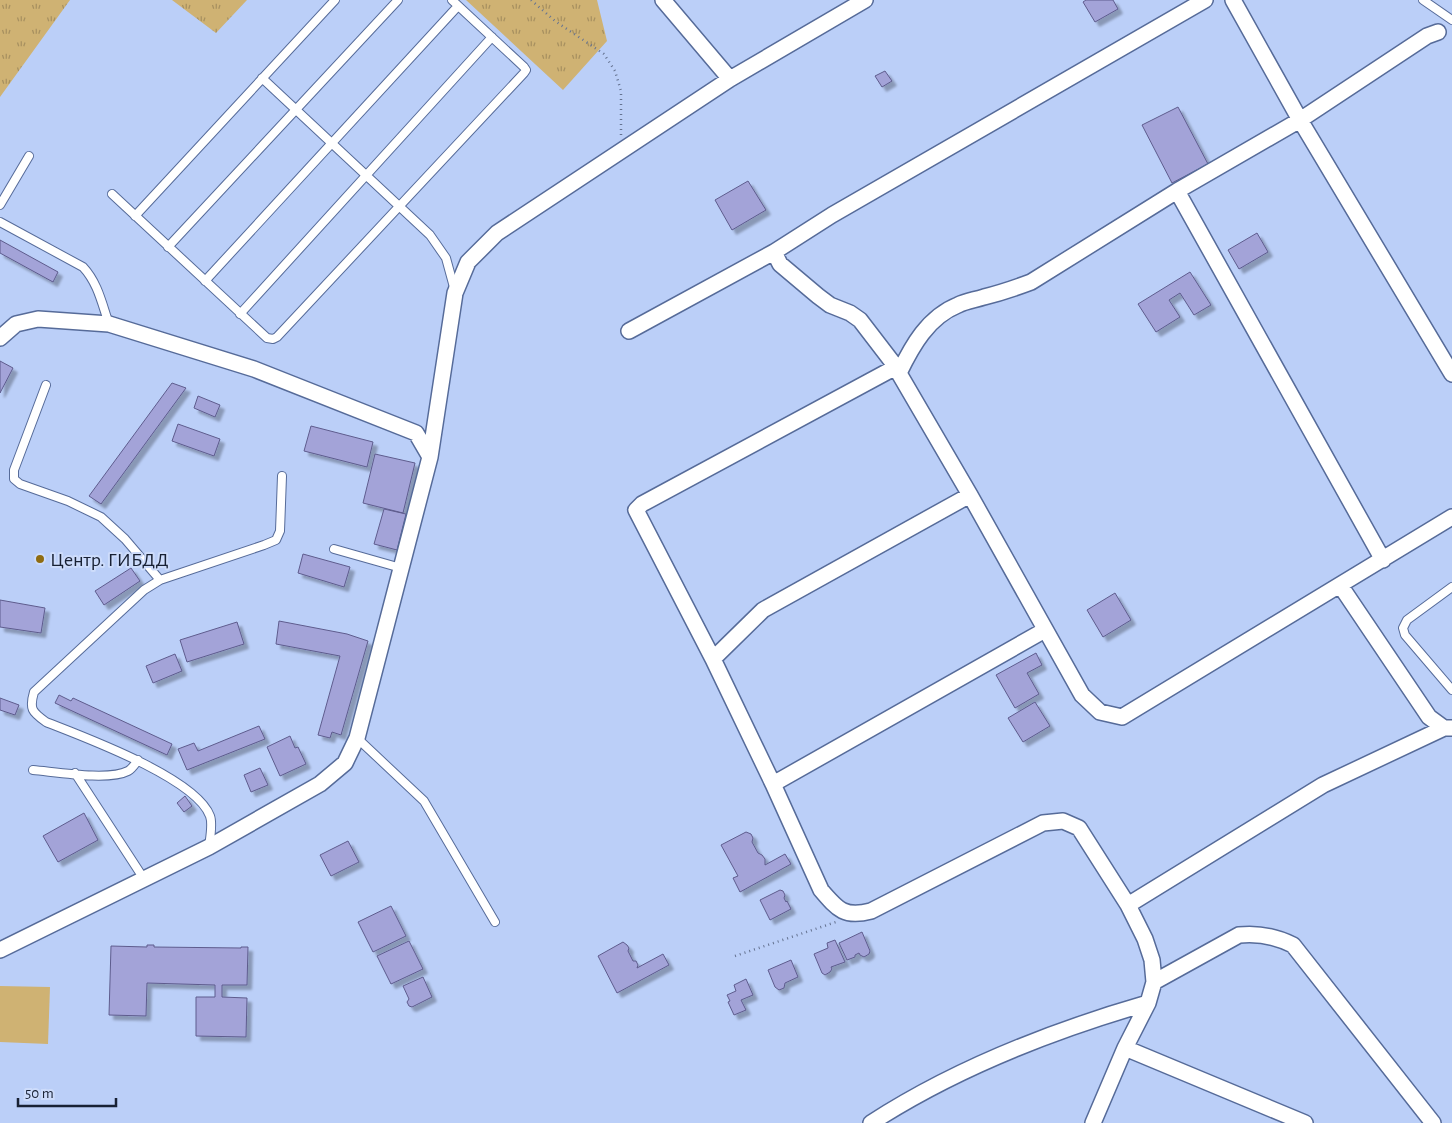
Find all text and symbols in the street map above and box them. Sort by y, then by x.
place label: Центр. ГИБДД [50,550,169,570]
marker: Центр. ГИБДД [34,553,46,565]
scale bar [18,1076,115,1108]
text: 50 m [25,1086,54,1101]

